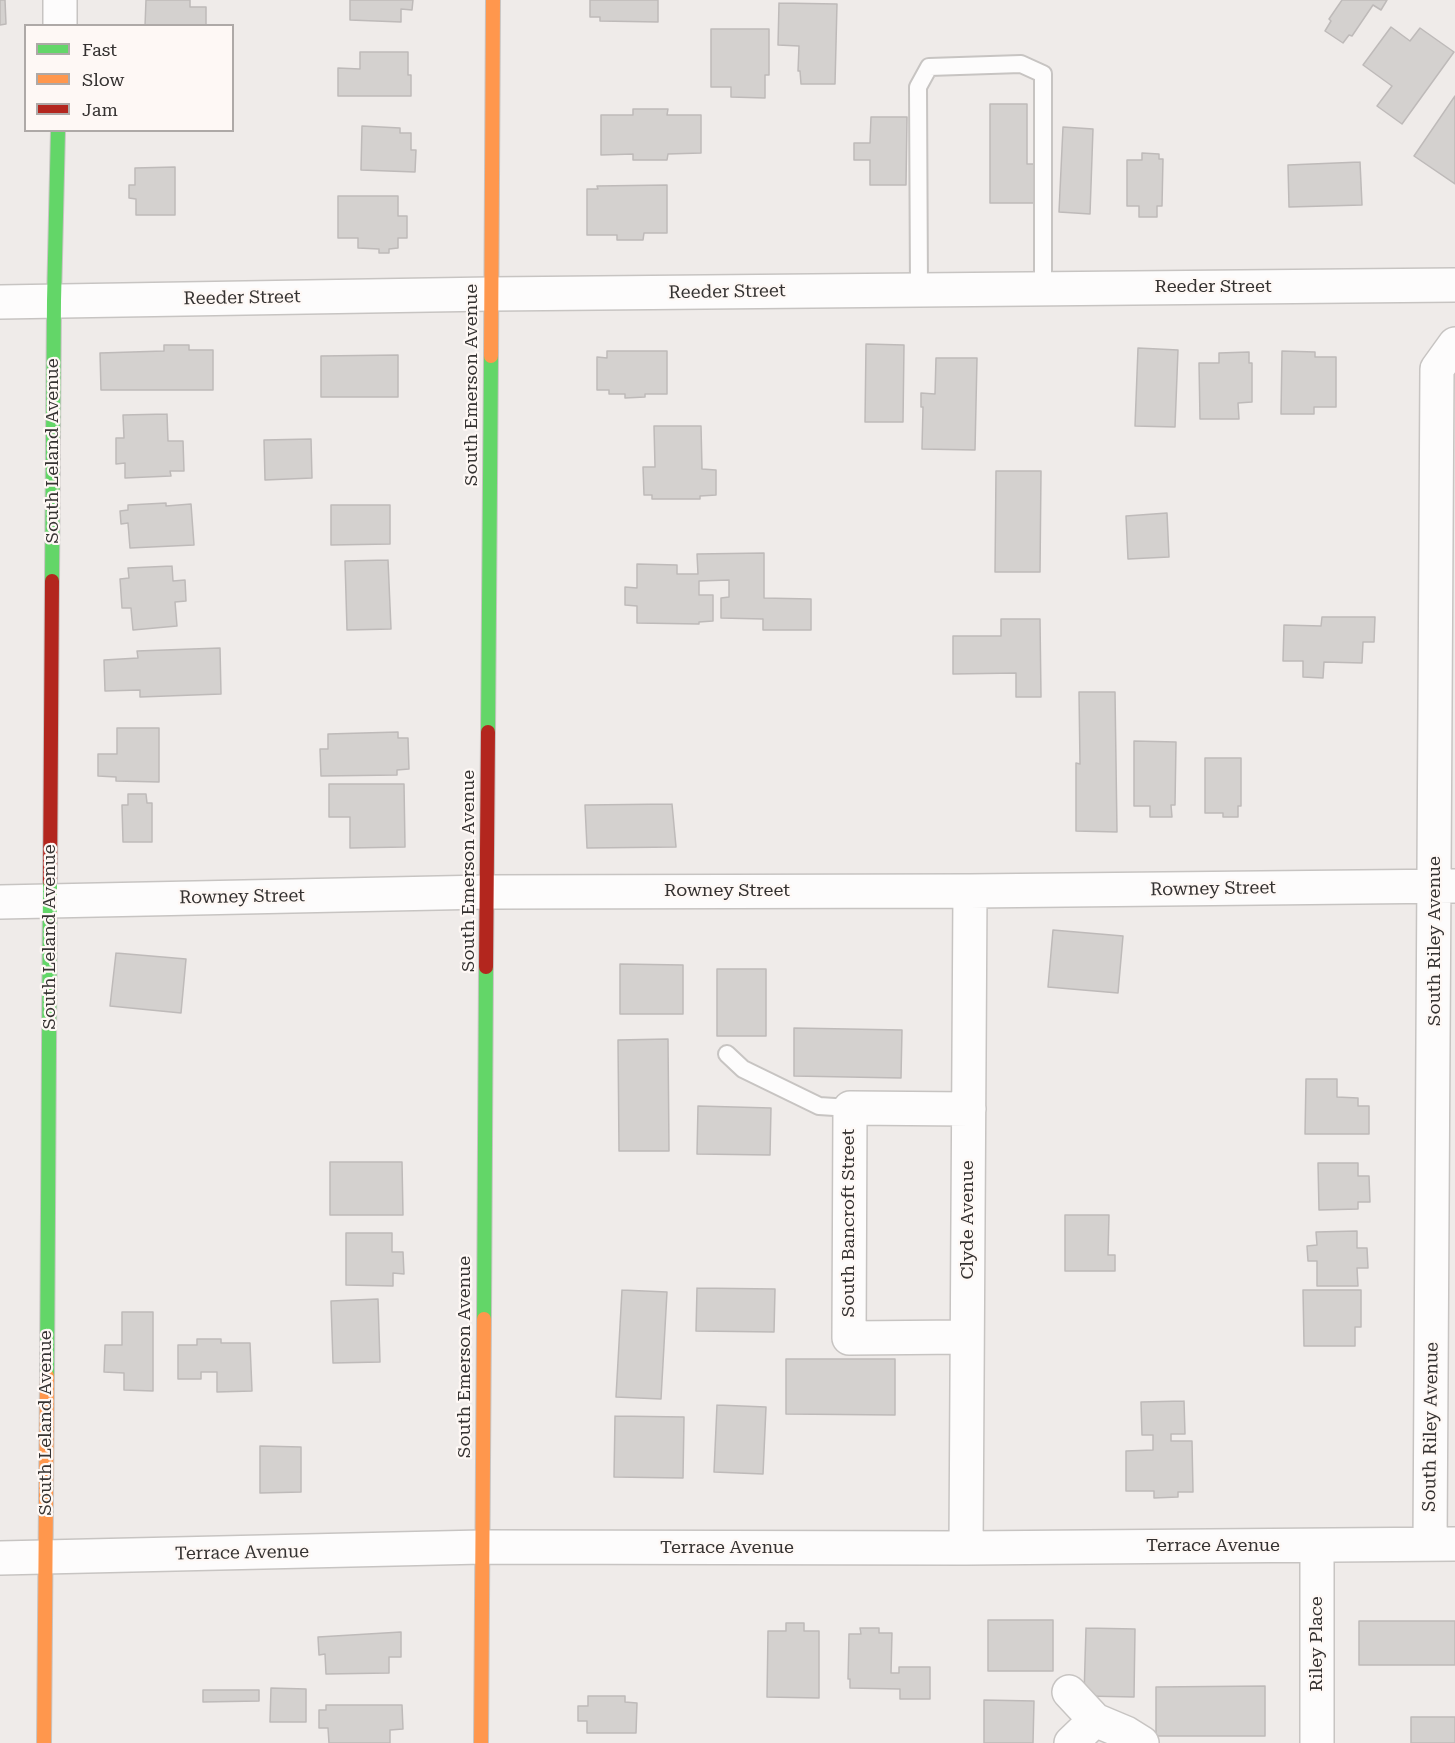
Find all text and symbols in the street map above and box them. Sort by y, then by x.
legend [24,24,234,132]
text: Fast [82,39,117,60]
text: Slow [82,69,124,90]
text: Jam [82,99,118,120]
street label: Reeder Street [1154,276,1272,298]
street label: Reeder Street [668,280,786,304]
street label: South Emerson Avenue [461,284,483,486]
street label: Reeder Street [183,286,301,310]
street label: South Leland Avenue [42,358,64,544]
street label: South Emerson Avenue [458,770,480,972]
street label: South Leland Avenue [39,844,61,1030]
street label: South Riley Avenue [1424,856,1446,1026]
street label: Rowney Street [1150,877,1276,901]
street label: Rowney Street [664,880,790,902]
street label: Rowney Street [179,885,305,909]
street label: South Bancroft Street [838,1129,860,1317]
street label: Clyde Avenue [957,1160,979,1280]
street label: South Emerson Avenue [454,1256,476,1458]
street label: South Leland Avenue [35,1330,57,1516]
street label: South Riley Avenue [1419,1342,1443,1512]
street label: Terrace Avenue [1146,1535,1280,1557]
street label: Terrace Avenue [660,1537,794,1559]
street label: Terrace Avenue [175,1541,309,1565]
street label: Riley Place [1306,1596,1328,1692]

